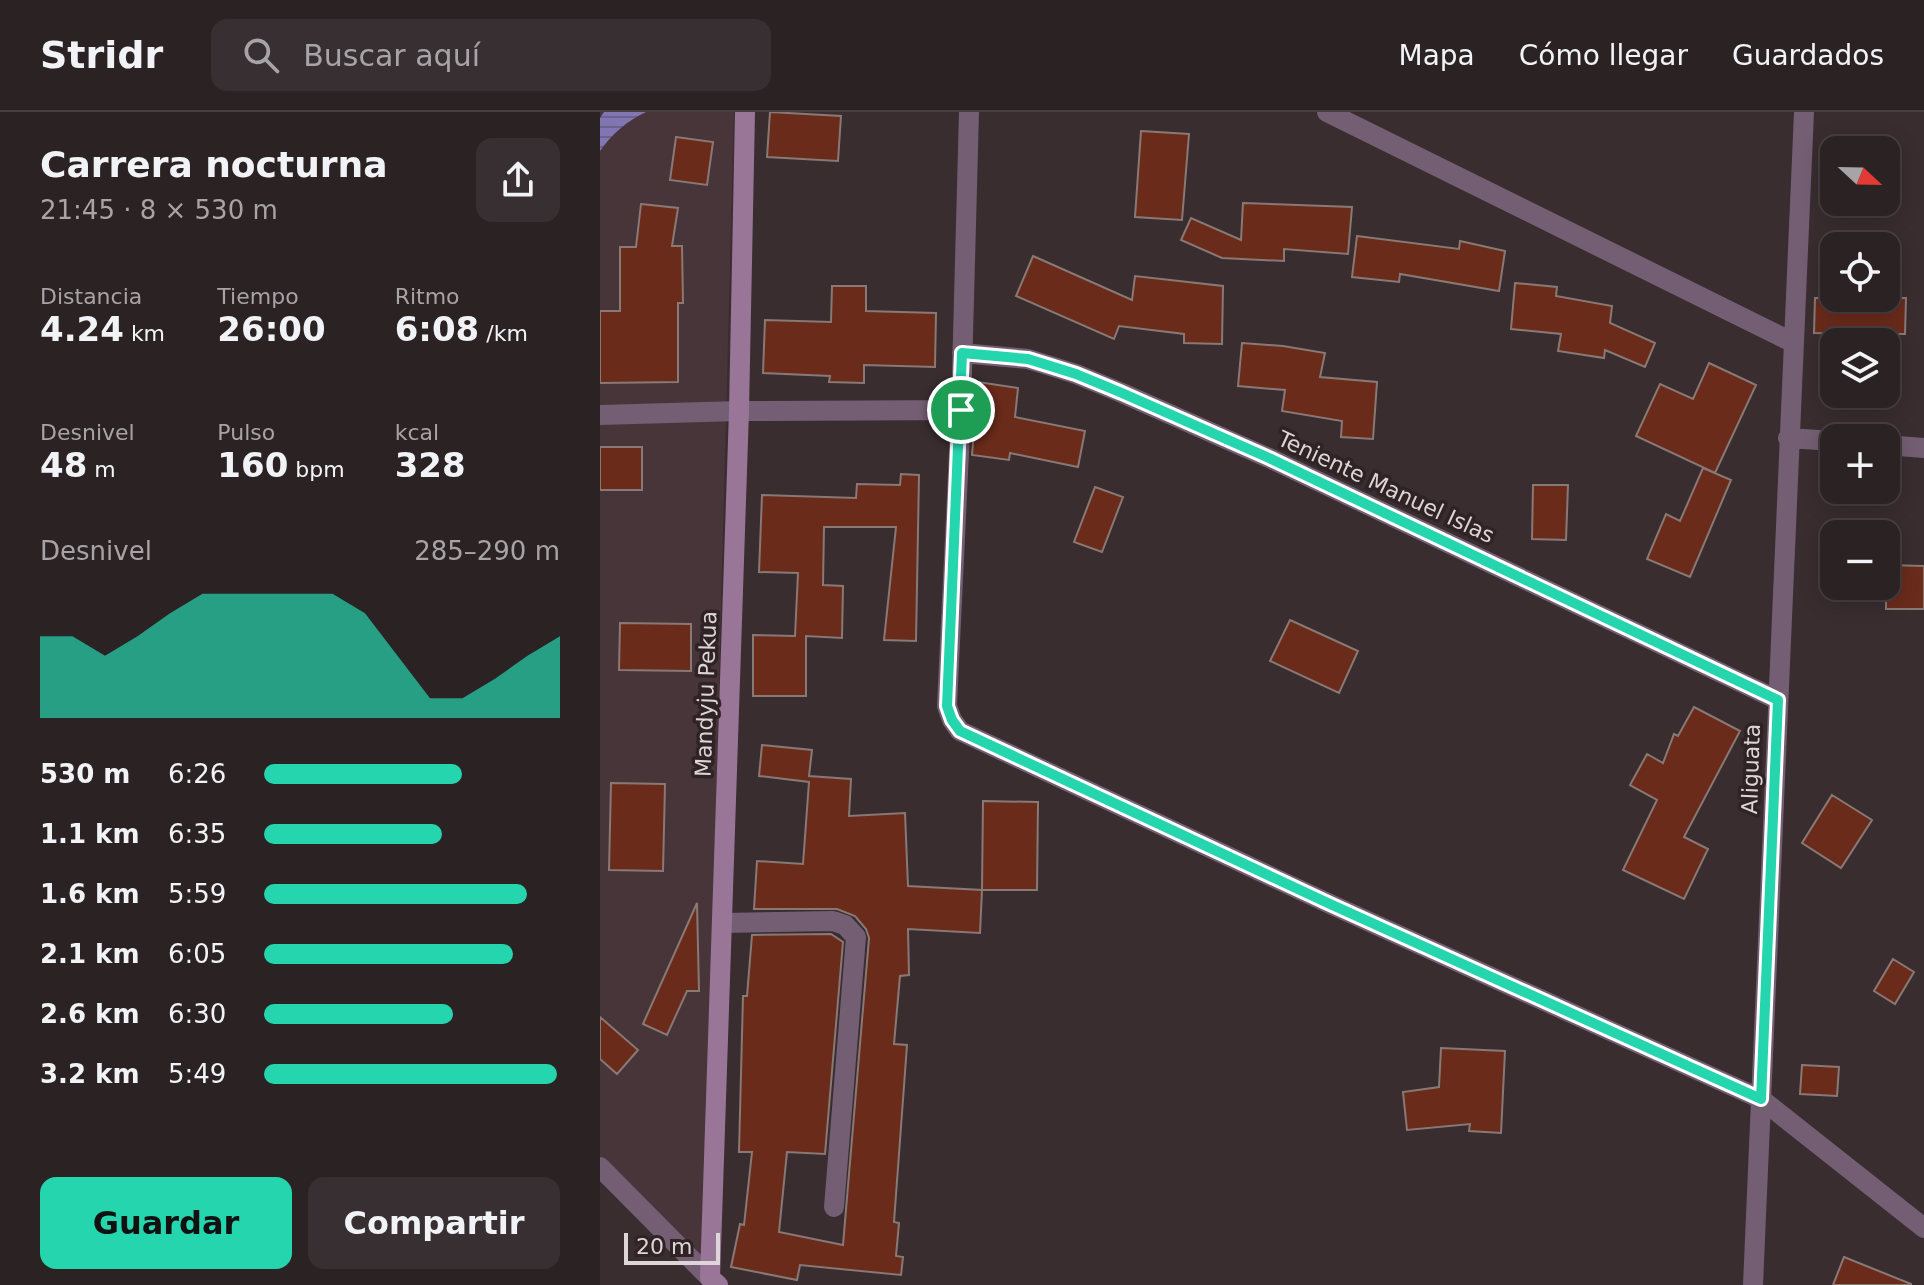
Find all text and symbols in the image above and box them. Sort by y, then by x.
search box [211,19,771,91]
text: Stridr [40,33,163,77]
icon: search [239,33,283,77]
text: Buscar aquí [303,38,480,73]
text: Mapa [1398,39,1475,72]
text: Cómo llegar [1519,39,1688,72]
text: Guardados [1732,39,1884,72]
north arrow [1820,136,1900,216]
map controls [1820,136,1900,600]
button: share [476,138,560,222]
text: Carrera nocturna [40,144,387,185]
text: 21:45 · 8 × 530 m [40,195,278,225]
button: locate [1820,232,1900,312]
text: Distancia [40,284,142,309]
text: Tiempo [217,284,299,309]
text: Ritmo [395,284,460,309]
text: 4.24 [40,309,124,349]
text: 26:00 [217,309,326,349]
text: 6:08 [395,309,479,349]
text: km [124,321,165,346]
text: /km [479,321,528,346]
button: layers [1820,328,1900,408]
pin [927,376,995,444]
icon: arrive [939,388,983,432]
text: Desnivel [40,420,135,445]
text: Pulso [217,420,275,445]
text: kcal [395,420,439,445]
button: + [1820,424,1900,504]
street label: Teniente Manuel Islas [1273,425,1498,548]
text: 48 [40,445,87,485]
text: 160 [217,445,288,485]
text: 328 [395,445,466,485]
text: m [87,457,116,482]
text: bpm [288,457,345,482]
button: − [1820,520,1900,600]
text: Desnivel [40,536,152,566]
text: 285–290 m [414,536,560,566]
street label: Mandyju Pekua [691,611,721,777]
street label: Aliguata [1737,723,1765,815]
text: 530 m [40,759,130,789]
text: 6:26 [168,759,226,789]
text: 1.1 km [40,819,140,849]
text: 6:35 [168,819,226,849]
text: 1.6 km [40,879,140,909]
text: 5:59 [168,879,226,909]
text: 2.1 km [40,939,140,969]
text: 6:05 [168,939,226,969]
text: 2.6 km [40,999,140,1029]
text: 6:30 [168,999,226,1029]
text: 3.2 km [40,1059,140,1089]
text: 5:49 [168,1059,226,1089]
button: Guardar [40,1177,292,1269]
button: Compartir [308,1177,560,1269]
scale bar [624,1229,720,1265]
text: 20 m [636,1234,692,1259]

